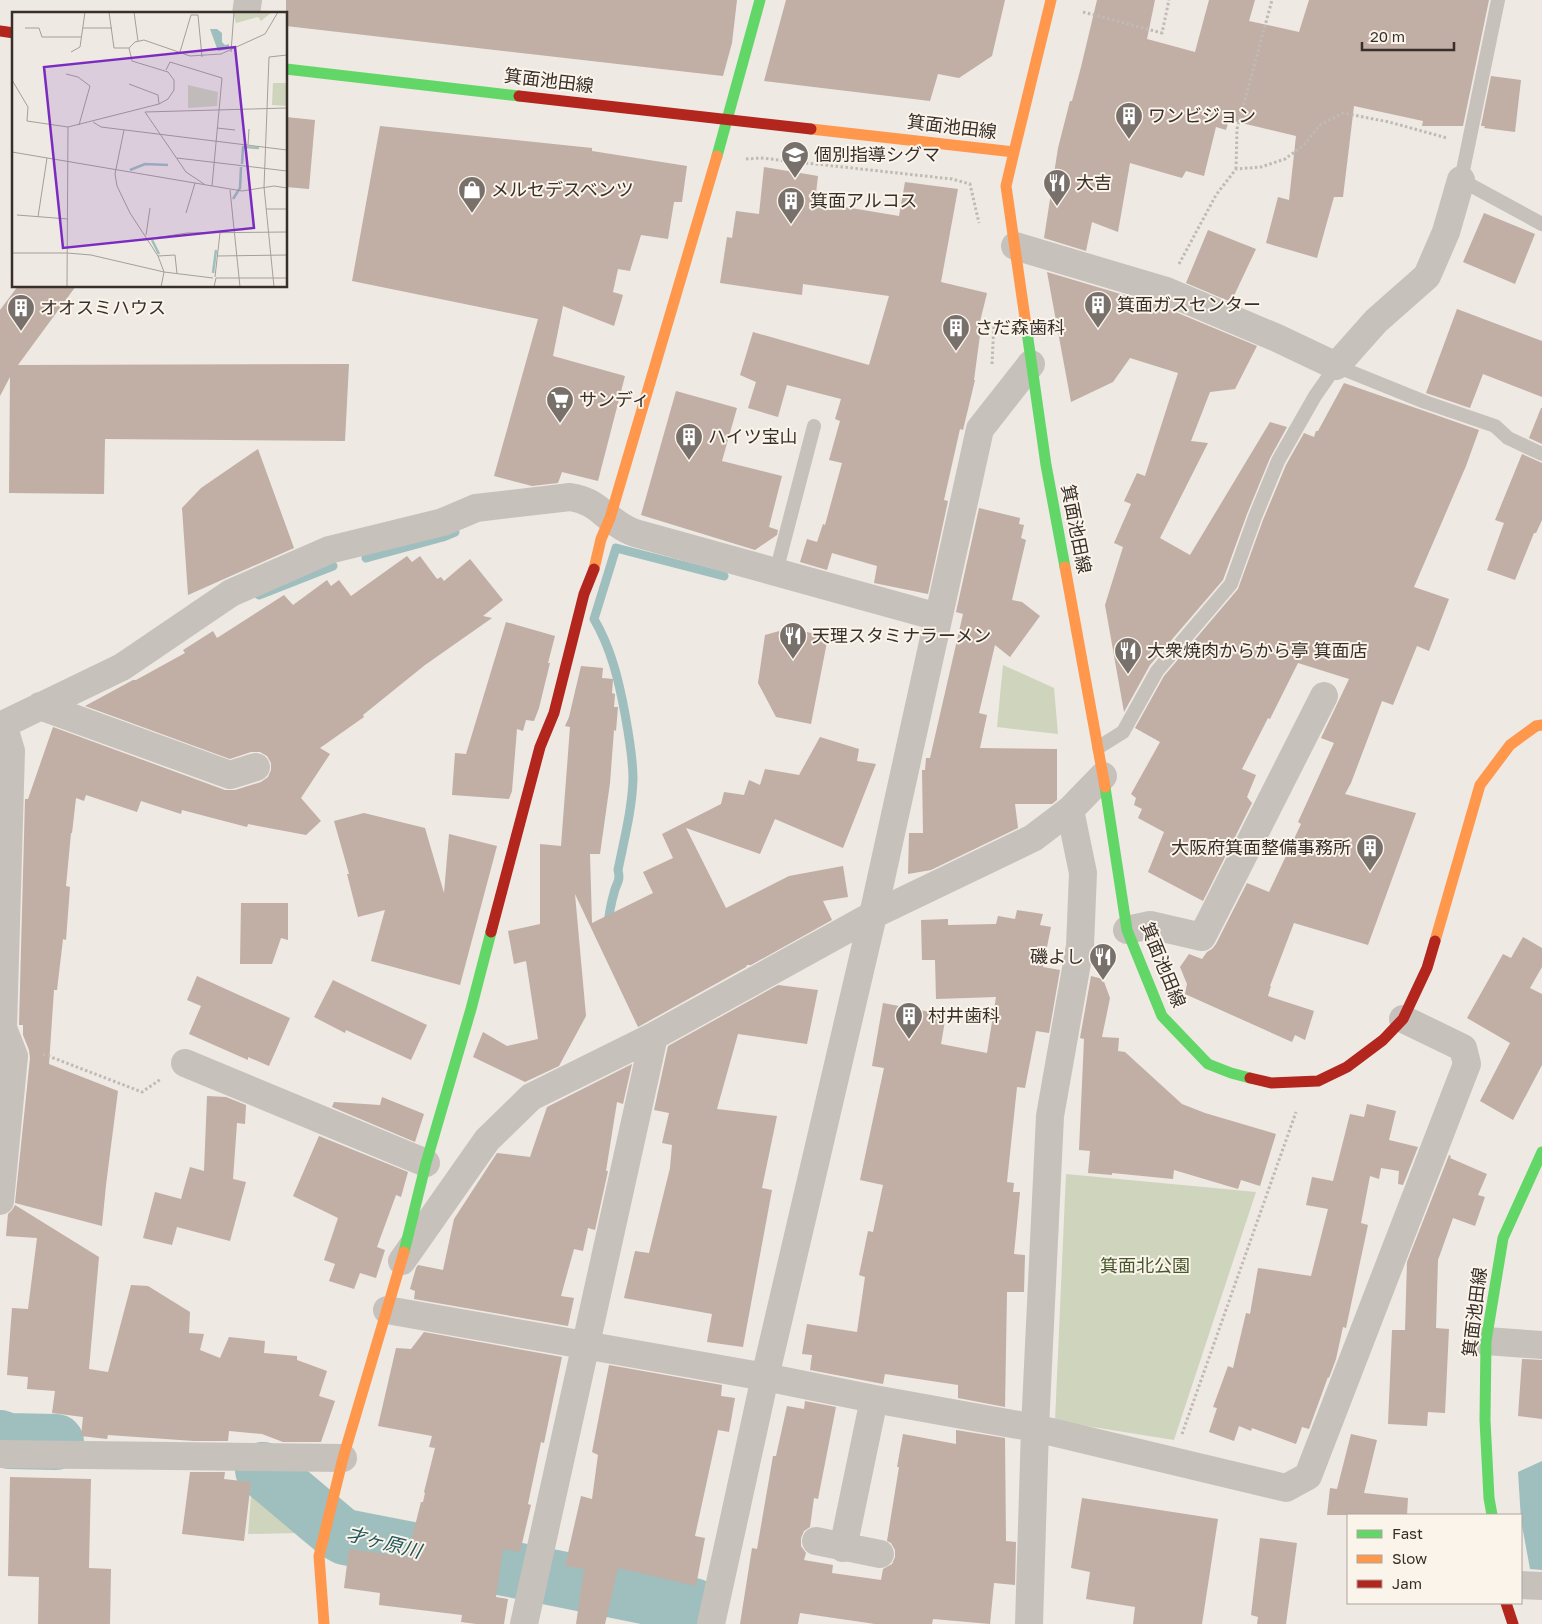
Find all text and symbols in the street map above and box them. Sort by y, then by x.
inset map [12,12,288,288]
scale bar [1362,20,1454,52]
text: 20 m [1370,27,1405,45]
street label: 箕面池田線 [503,64,595,96]
building icon: ワンビジョン [1114,101,1144,140]
place label: ワンビジョン [1148,104,1256,126]
street label: 箕面池田線 [906,110,998,142]
school or university icon: 個別指導シグマ [780,140,810,179]
place label: 個別指導シグマ [814,143,940,165]
restaurant icon: 大吉 [1042,168,1072,207]
place label: 大吉 [1076,171,1112,193]
shop icon: メルセデスベンツ [457,175,487,214]
place label: メルセデスベンツ [491,178,634,200]
building icon: 箕面アルコス [776,186,806,225]
place label: 箕面アルコス [810,189,917,211]
building icon: 箕面ガスセンター [1083,290,1113,329]
building icon: オオスミハウス [6,293,36,332]
place label: 箕面ガスセンター [1117,293,1261,315]
place label: オオスミハウス [40,296,166,318]
building icon: さだ森歯科 [941,313,971,352]
place label: さだ森歯科 [975,316,1065,338]
supermarket icon: サンディ [545,385,575,424]
place label: サンディ [579,388,650,410]
building icon: ハイツ宝山 [674,422,704,461]
place label: ハイツ宝山 [708,425,798,447]
street label: 箕面池田線 [1058,483,1096,575]
restaurant icon: 天理スタミナラーメン [778,621,808,660]
place label: 天理スタミナラーメン [812,624,991,646]
restaurant icon: 大衆焼肉からから亭 箕面店 [1113,636,1143,675]
place label: 大衆焼肉からから亭 箕面店 [1147,639,1368,661]
building icon: 大阪府箕面整備事務所 [1355,833,1385,872]
place label: 大阪府箕面整備事務所 [1171,836,1351,858]
street label: 箕面池田線 [1137,919,1191,1010]
restaurant icon: 磯よし [1088,942,1118,981]
place label: 磯よし [1030,945,1084,967]
building icon: 村井歯科 [894,1001,924,1040]
place label: 村井歯科 [928,1004,1000,1026]
park label: 箕面北公園 [1100,1254,1190,1276]
street label: 箕面池田線 [1458,1266,1490,1358]
legend [1347,1514,1522,1604]
water label: 才ヶ原川 [344,1521,426,1562]
text: Fast [1392,1524,1423,1542]
text: Slow [1392,1549,1427,1567]
text: Jam [1392,1574,1422,1592]

